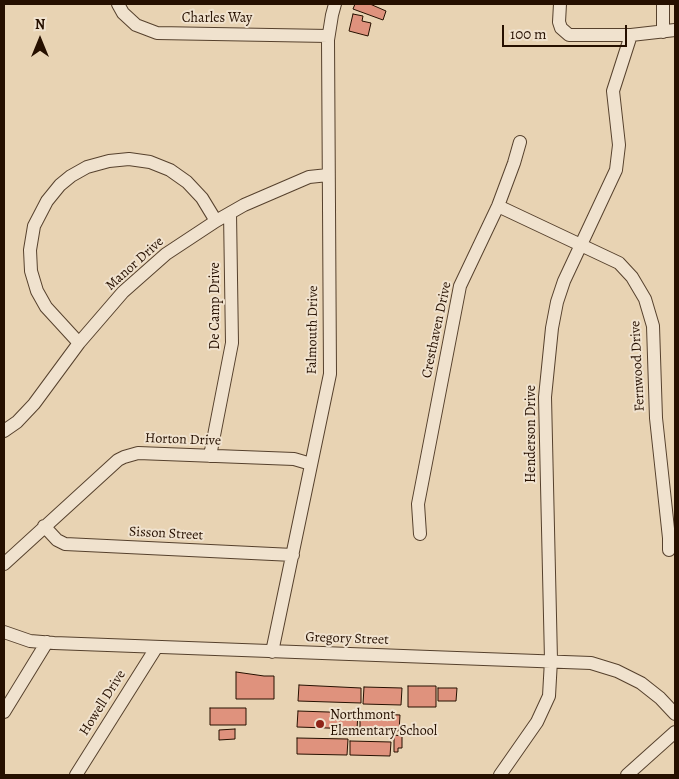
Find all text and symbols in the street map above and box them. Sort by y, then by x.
street label: Charles Way [182,11,252,27]
north arrow [15,15,65,65]
text: N [35,15,45,34]
scale bar [504,15,629,47]
text: 100 m [510,24,547,44]
street label: Manor Drive [102,234,168,294]
street label: De Camp Drive [208,262,224,350]
street label: Cresthaven Drive [419,280,455,380]
street label: Falmouth Drive [304,285,322,375]
street label: Fernwood Drive [627,320,649,412]
street label: Henderson Drive [524,385,540,483]
street label: Horton Drive [145,430,221,450]
street label: Sisson Street [128,524,204,544]
street label: Gregory Street [305,629,389,649]
street label: Howell Drive [76,667,130,739]
place label: Northmont Elementary School [330,708,437,740]
marker: Northmont Elementary School [314,718,326,730]

